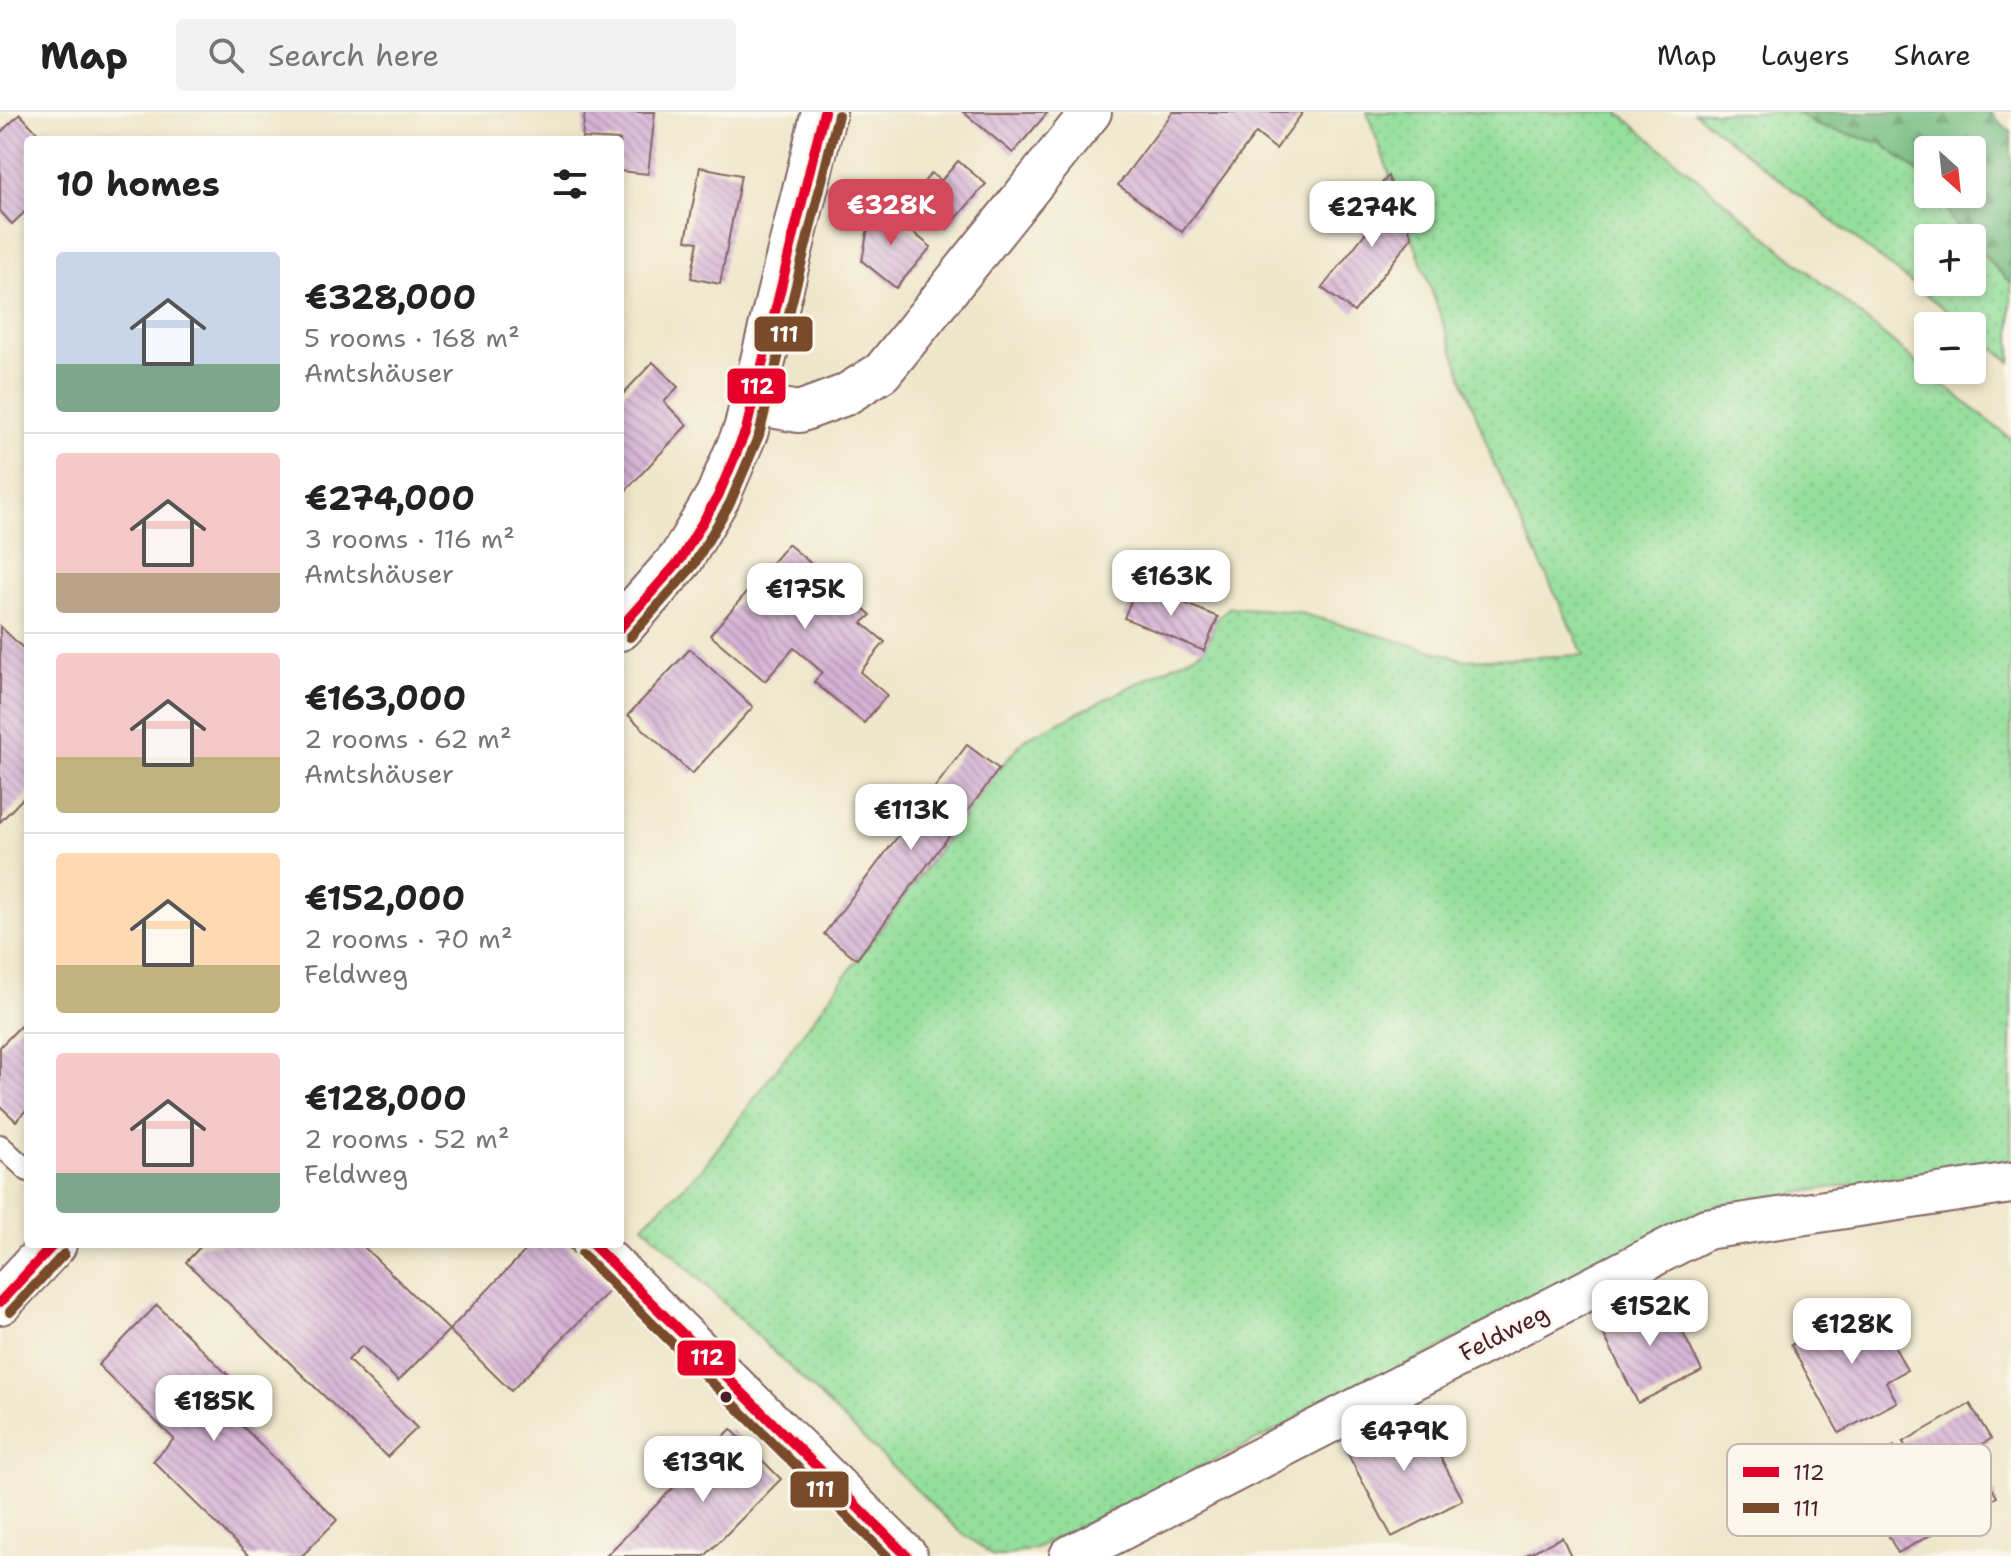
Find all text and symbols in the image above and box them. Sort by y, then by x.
search box [176,19,736,91]
text: Map [40,30,128,81]
icon: search [204,33,248,77]
text: Search here [268,35,439,76]
text: Map [1657,36,1717,74]
text: Layers [1761,36,1850,74]
text: Share [1894,36,1971,74]
north arrow [1914,136,1986,208]
map controls [1914,136,1986,384]
text: 10 homes [56,161,220,207]
icon: filters [548,162,592,206]
pin: €328K [835,179,947,247]
pin: €274K [1316,181,1428,249]
text: €328K [846,187,936,222]
text: €274K [1327,189,1417,224]
button: + [1914,224,1986,296]
text: €328,000 [304,274,476,320]
icon: home [120,284,216,380]
button: − [1914,312,1986,384]
line badge: 111 [753,315,814,353]
text: 5 rooms · 168 m² [304,320,520,355]
text: 111 [770,320,798,349]
text: Amtshäuser [304,355,454,390]
line badge: 112 [726,367,787,405]
text: 112 [740,372,774,401]
text: €274,000 [304,475,475,521]
icon: home [120,485,216,581]
text: 3 rooms · 116 m² [304,521,515,556]
pin: €163K [1115,550,1227,618]
text: Amtshäuser [304,556,454,591]
text: €163K [1130,558,1212,593]
pin: €175K [749,563,861,631]
text: €175K [765,571,845,606]
text: €163,000 [304,675,466,721]
icon: home [120,685,216,781]
text: 2 rooms · 62 m² [304,721,512,756]
text: Amtshäuser [304,756,454,791]
pin: €113K [855,784,967,852]
text: €113K [873,792,949,827]
text: €152,000 [304,875,465,921]
icon: home [120,885,216,981]
text: 2 rooms · 70 m² [304,921,513,956]
text: Feldweg [304,956,408,991]
text: €128,000 [304,1075,467,1121]
icon: home [120,1085,216,1181]
text: 2 rooms · 52 m² [304,1121,510,1156]
text: Feldweg [304,1156,408,1191]
pin: €152K [1594,1280,1706,1348]
text: €152K [1610,1288,1690,1323]
street label: Feldweg [1454,1297,1554,1369]
pin: €128K [1796,1298,1908,1366]
text: €128K [1811,1306,1893,1341]
line badge: 112 [676,1339,737,1377]
text: 112 [690,1343,724,1372]
pin: €185K [158,1375,270,1443]
text: €185K [173,1383,255,1418]
unlabelled marker [718,1389,734,1405]
pin: €479K [1348,1405,1460,1473]
text: €479K [1359,1413,1449,1448]
pin: €139K [647,1436,759,1504]
text: €139K [662,1444,744,1479]
legend [1727,1444,1991,1536]
text: 112 [1793,1458,1825,1487]
line badge: 111 [789,1470,850,1509]
text: 111 [806,1475,834,1504]
text: 111 [1793,1494,1819,1523]

